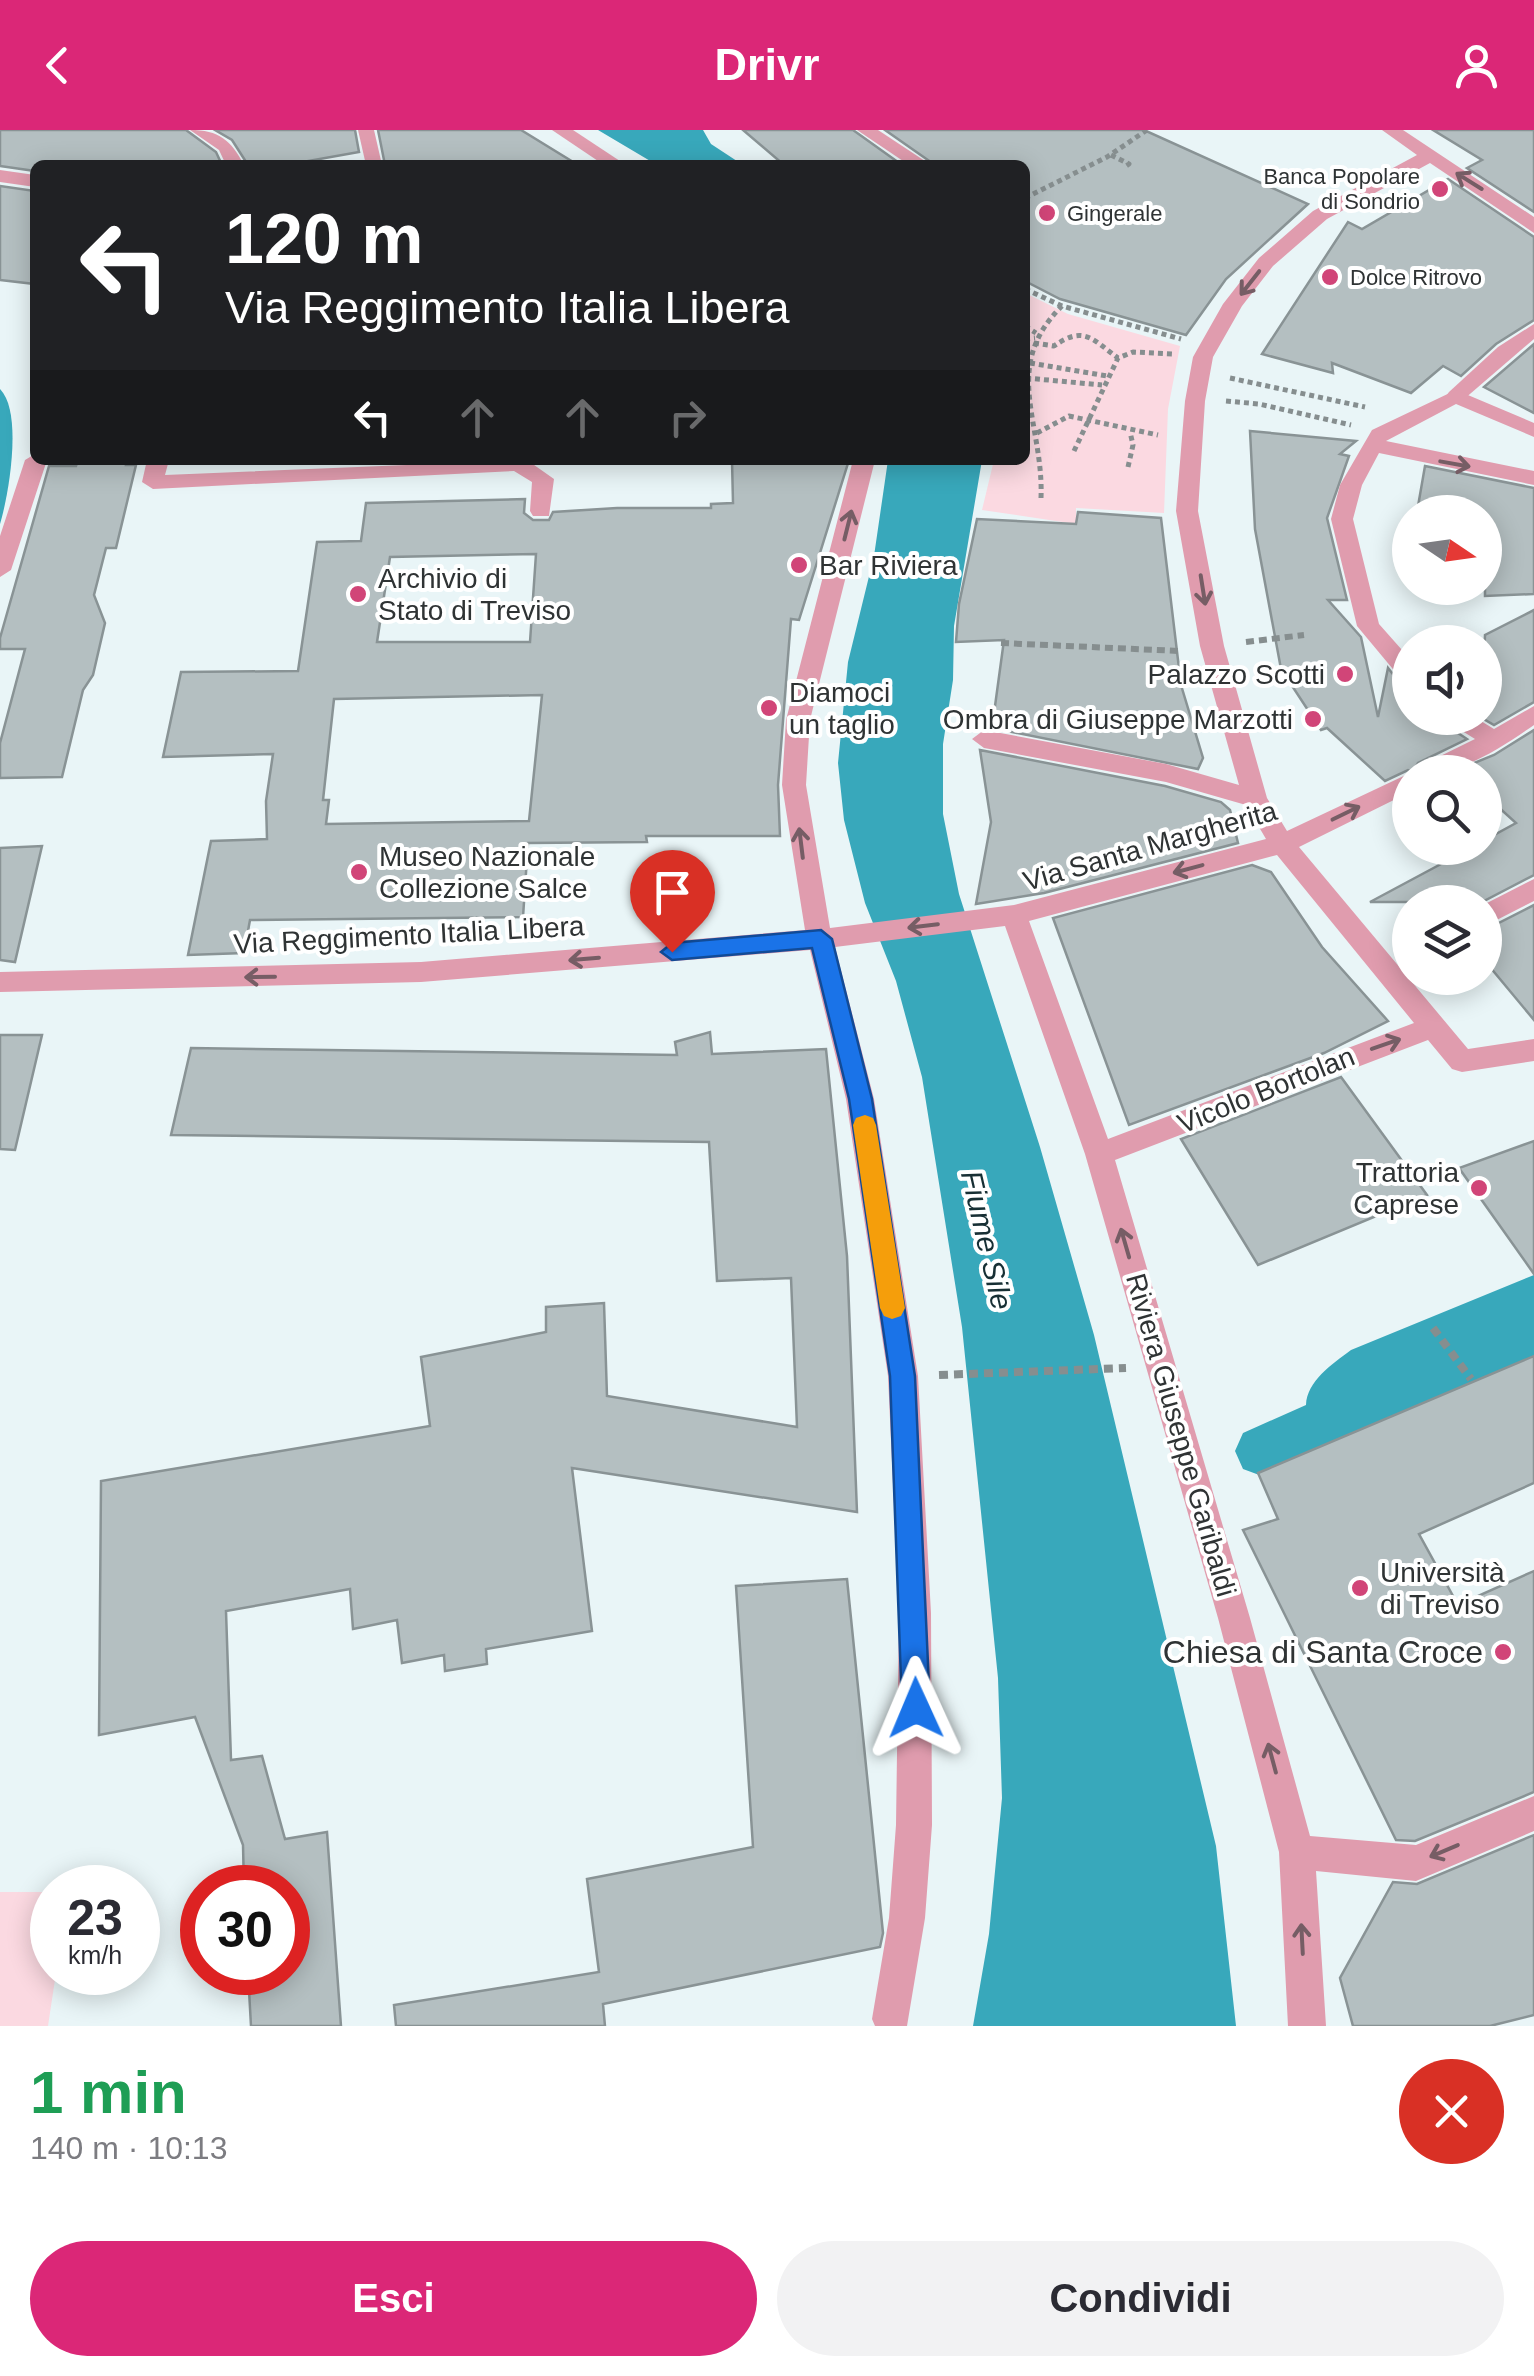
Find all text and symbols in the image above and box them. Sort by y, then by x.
icon: back [30,38,85,93]
icon: person [1449,38,1504,93]
text: Drivr [714,39,820,90]
place label: Banca Popolare di Sondrio [1263,164,1420,214]
one-way arrow [1455,171,1484,191]
marker: Banca Popolare di Sondrio [1429,178,1451,200]
icon: left [60,200,190,330]
text: 120 m [225,200,423,278]
place label: Gingerale [1067,201,1162,226]
marker: Gingerale [1036,202,1058,224]
place label: Dolce Ritrovo [1350,265,1482,290]
marker: Dolce Ritrovo [1319,266,1341,288]
one-way arrow [1239,269,1261,295]
text: Via Reggimento Italia Libera [225,282,790,333]
icon: left [345,390,400,445]
icon: ahead [450,390,505,445]
icon: ahead [555,390,610,445]
icon: right [660,390,715,445]
one-way arrow [1438,455,1470,474]
north arrow [1392,495,1502,605]
map controls [1392,495,1502,995]
one-way arrow [839,510,858,541]
place label: Bar Riviera [819,550,958,581]
marker: Bar Riviera [788,554,810,576]
place label: Archivio di Stato di Treviso [378,563,571,626]
one-way arrow [1195,574,1213,606]
marker: Archivio di Stato di Treviso [347,583,369,605]
button: sound [1392,625,1502,735]
place label: Palazzo Scotti [1148,659,1325,690]
marker: Palazzo Scotti [1334,663,1356,685]
place label: Diamoci un taglio [789,677,895,740]
marker: Diamoci un taglio [758,697,780,719]
place label: Ombra di Giuseppe Marzotti [943,704,1293,735]
marker: Ombra di Giuseppe Marzotti [1302,708,1324,730]
button: search [1392,755,1502,865]
street label: Via Santa Margherita [1020,795,1281,897]
one-way arrow [1331,802,1361,821]
one-way arrow [791,828,810,860]
place label: Museo Nazionale Collezione Salce [379,841,595,904]
pin [630,850,715,953]
one-way arrow [1173,860,1204,879]
marker: Museo Nazionale Collezione Salce [348,861,370,883]
icon: arrive [645,865,700,920]
button: layers [1392,885,1502,995]
street label: Via Reggimento Italia Libera [233,910,586,960]
one-way arrow [907,917,940,936]
one-way arrow [568,950,601,969]
one-way arrow [244,968,276,986]
one-way arrow [1369,1034,1400,1052]
street label: Vicolo Bortolan [1173,1040,1359,1140]
place label: Trattoria Caprese [1353,1157,1459,1220]
water label: Fiume Sile [955,1167,1019,1313]
marker: Trattoria Caprese [1468,1177,1490,1199]
one-way arrow [1115,1228,1133,1260]
street label: Riviera Giuseppe Garibaldi [1120,1270,1242,1600]
place label: Università di Treviso [1380,1557,1505,1620]
marker: Università di Treviso [1349,1577,1371,1599]
place label: Chiesa di Santa Croce [1163,1634,1483,1670]
marker: Chiesa di Santa Croce [1492,1641,1514,1663]
position arrow [864,1656,968,1760]
one-way arrow [1261,1743,1280,1774]
one-way arrow [1429,1843,1460,1861]
speed limit sign: 30 [180,1865,310,1995]
text: 23 [67,1890,123,1946]
one-way arrow [1292,1924,1311,1956]
text: km/h [68,1941,122,1969]
text: 1 min [30,2059,187,2126]
button: close [1399,2059,1504,2164]
text: 140 m · 10:13 [30,2130,227,2166]
button: Esci [30,2241,757,2356]
button: Condividi [777,2241,1504,2356]

